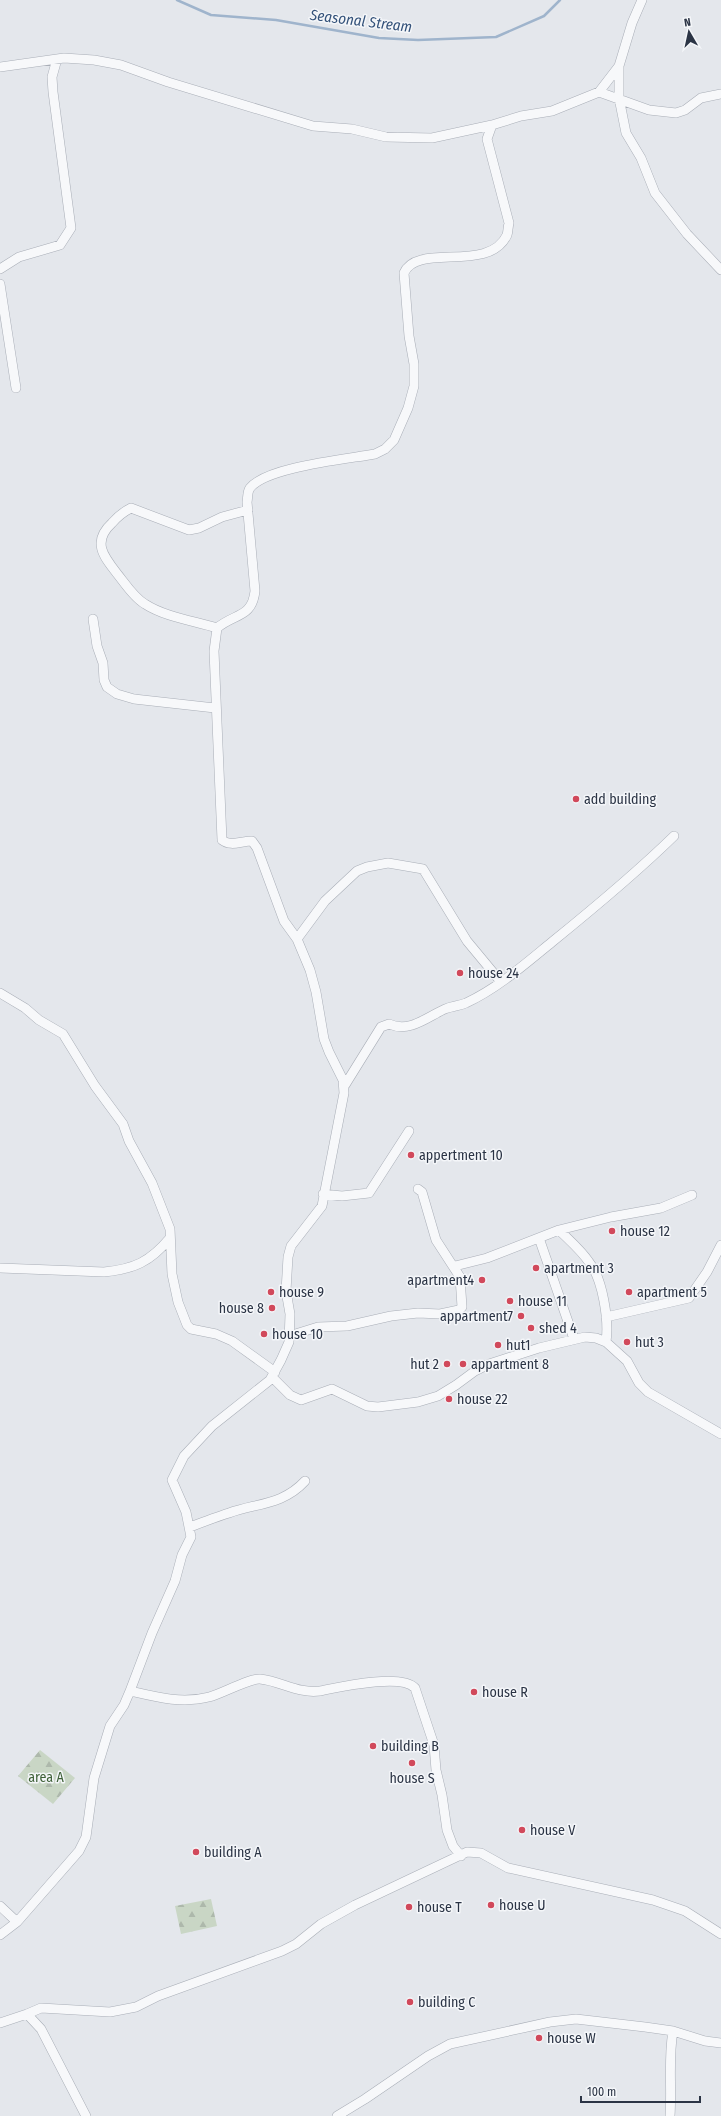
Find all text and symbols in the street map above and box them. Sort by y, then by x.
water label: Seasonal Stream [308,6,413,36]
north arrow [669,12,709,52]
text: N [683,16,692,30]
place label: add building [584,791,656,808]
marker: add building [571,794,581,804]
place label: house 24 [468,965,519,982]
marker: house 24 [455,968,465,978]
place label: appertment 10 [419,1147,503,1164]
marker: appertment 10 [406,1150,416,1160]
place label: house 12 [620,1223,670,1240]
marker: house 12 [607,1226,617,1236]
place label: apartment 3 [544,1260,614,1277]
marker: apartment 3 [531,1263,541,1273]
place label: apartment4 [407,1272,474,1289]
marker: apartment4 [477,1275,487,1285]
place label: house 9 [279,1284,324,1301]
place label: apartment 5 [637,1284,707,1301]
marker: house 9 [266,1287,276,1297]
marker: apartment 5 [624,1287,634,1297]
place label: house 11 [518,1293,567,1310]
marker: house 11 [505,1296,515,1306]
place label: house 8 [219,1300,264,1317]
marker: house 8 [267,1303,277,1313]
place label: appartment7 [440,1308,513,1325]
marker: appartment7 [516,1311,526,1321]
place label: shed 4 [539,1320,577,1337]
marker: shed 4 [526,1323,536,1333]
place label: house 10 [272,1326,323,1343]
marker: house 10 [259,1329,269,1339]
place label: hut 3 [635,1334,664,1351]
place label: hut1 [506,1337,531,1354]
marker: hut 3 [622,1337,632,1347]
marker: hut1 [493,1340,503,1350]
place label: hut 2 [410,1356,439,1373]
place label: appartment 8 [471,1356,549,1373]
marker: hut 2 [442,1359,452,1369]
marker: appartment 8 [458,1359,468,1369]
place label: house 22 [457,1391,508,1408]
marker: house 22 [444,1394,454,1404]
place label: house R [482,1684,528,1701]
marker: house R [469,1687,479,1697]
place label: building B [381,1738,439,1755]
marker: building B [368,1741,378,1751]
marker: house S [407,1758,417,1768]
park label: area A [28,1769,64,1786]
place label: house S [389,1770,435,1787]
place label: house V [530,1822,576,1839]
marker: house V [517,1825,527,1835]
place label: building A [204,1844,262,1861]
marker: building A [191,1847,201,1857]
place label: house U [499,1897,545,1914]
place label: house T [417,1899,462,1916]
marker: house U [486,1900,496,1910]
marker: house T [404,1902,414,1912]
place label: building C [418,1994,475,2011]
marker: building C [405,1997,415,2007]
place label: house W [547,2030,596,2047]
marker: house W [534,2033,544,2043]
scale bar [581,2078,700,2104]
text: 100 m [587,2085,616,2099]

